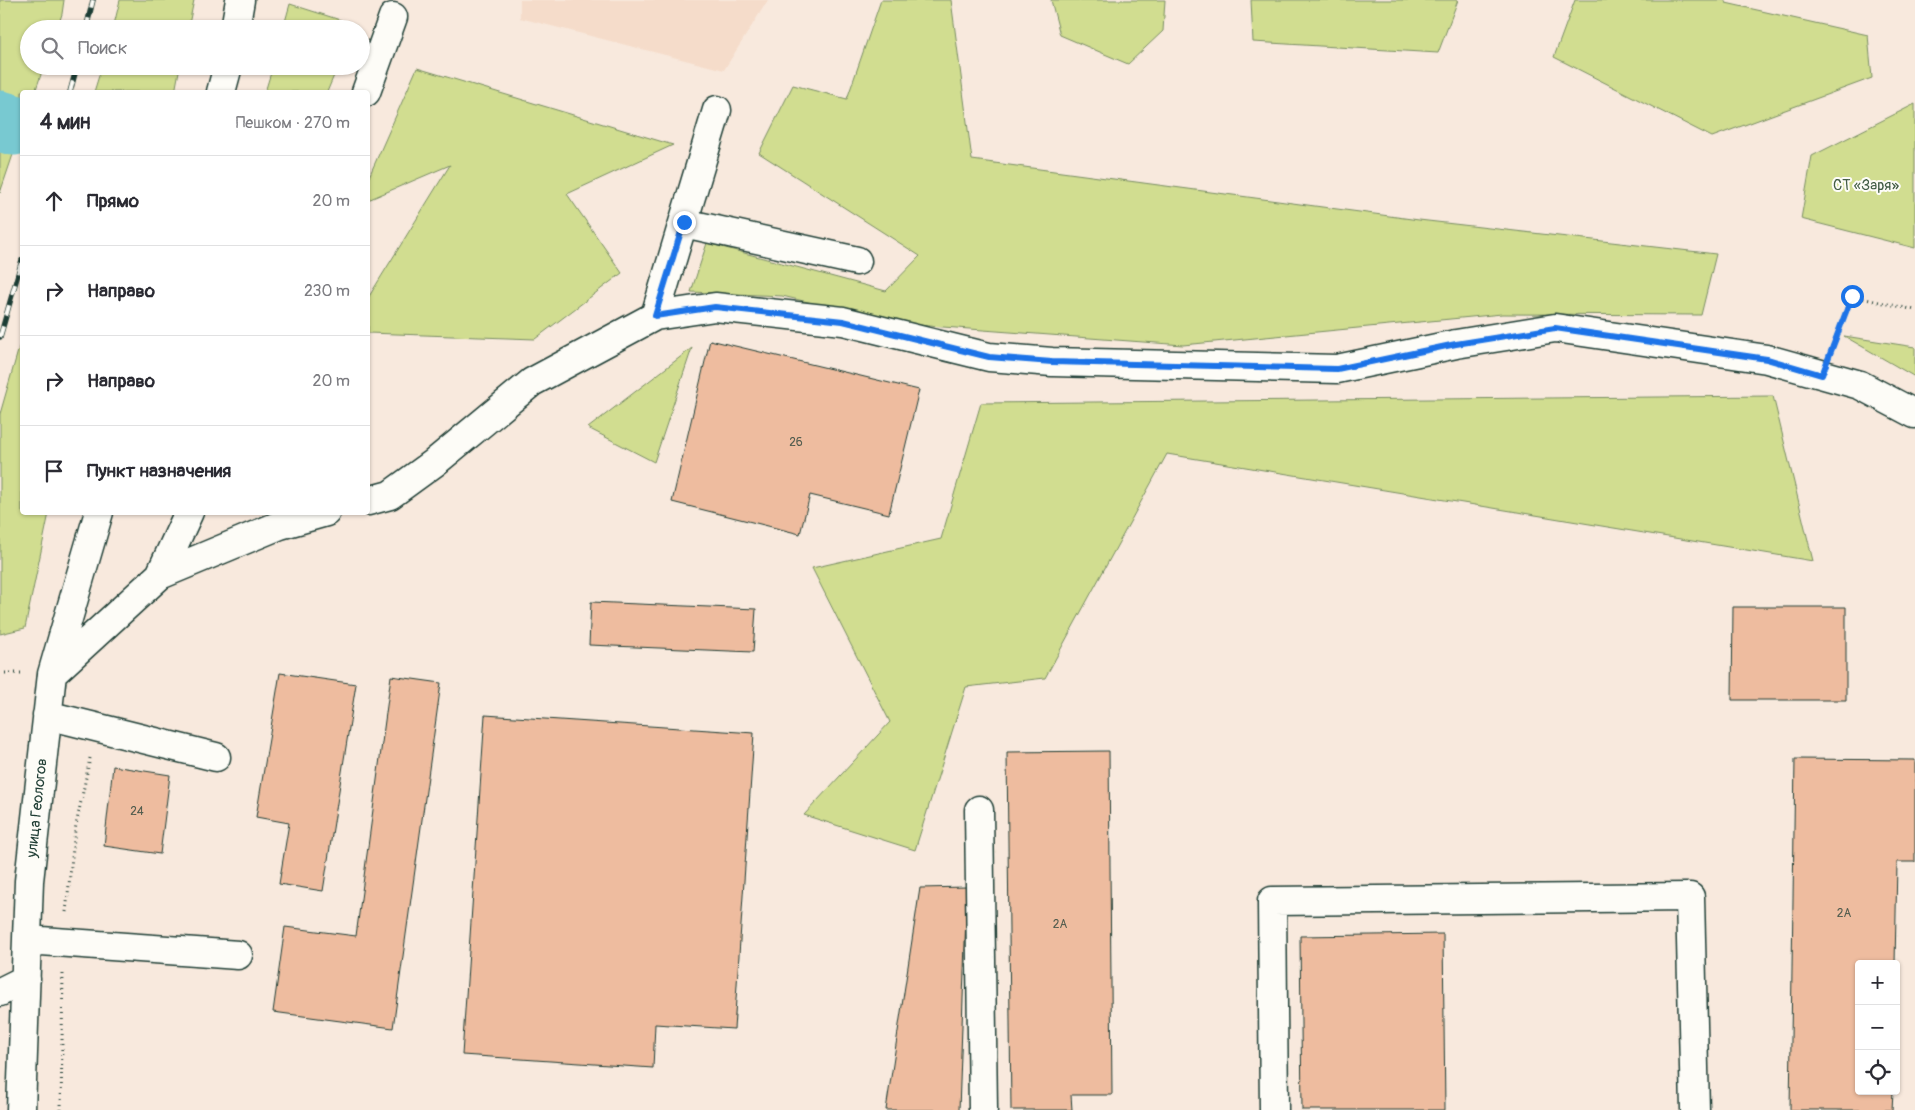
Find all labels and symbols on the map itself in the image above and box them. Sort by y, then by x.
park label: СТ «Заря» [1833,176,1899,195]
route end [673,211,696,234]
route start [1841,285,1864,308]
house number: 26 [789,435,803,450]
street label: улица Геологов [22,757,52,860]
house number: 24 [130,804,144,819]
house number: 2А [1837,906,1851,921]
house number: 2А [1053,917,1067,932]

